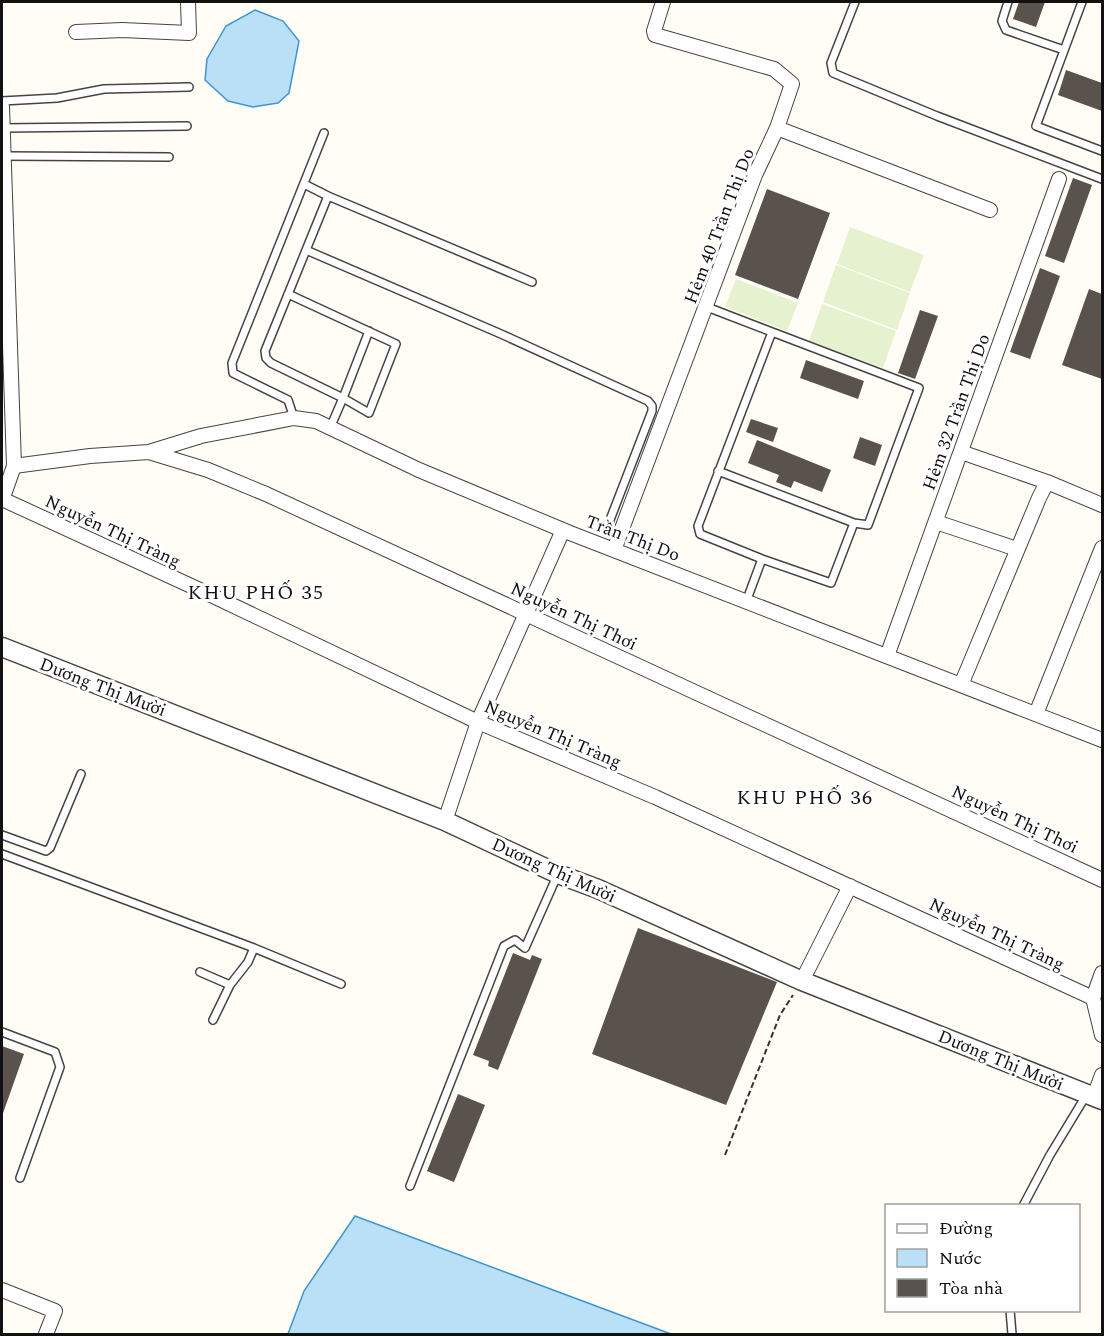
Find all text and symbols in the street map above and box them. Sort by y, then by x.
street label: Hẻm 40 Trần Thị Do [677,144,762,308]
street label: Hẻm 32 Trần Thị Do [916,330,997,494]
street label: Nguyễn Thị Tràng [40,488,185,575]
street label: Trần Thị Do [582,508,684,569]
street label: Nguyễn Thị Thơi [506,575,642,658]
district label: KHU PHỐ 35 [188,578,324,608]
street label: Dương Thị Mười [35,651,170,724]
street label: Nguyễn Thị Tràng [480,693,626,776]
street label: Nguyễn Thị Thơi [947,778,1083,861]
district label: KHU PHỐ 36 [737,783,873,813]
street label: Dương Thị Mười [487,831,620,910]
street label: Nguyễn Thị Tràng [924,891,1069,978]
street label: Dương Thị Mười [934,1023,1068,1098]
legend [885,1204,1080,1312]
text: Đường [939,1215,993,1242]
text: Nước [939,1245,982,1272]
text: Tòa nhà [939,1275,1003,1302]

